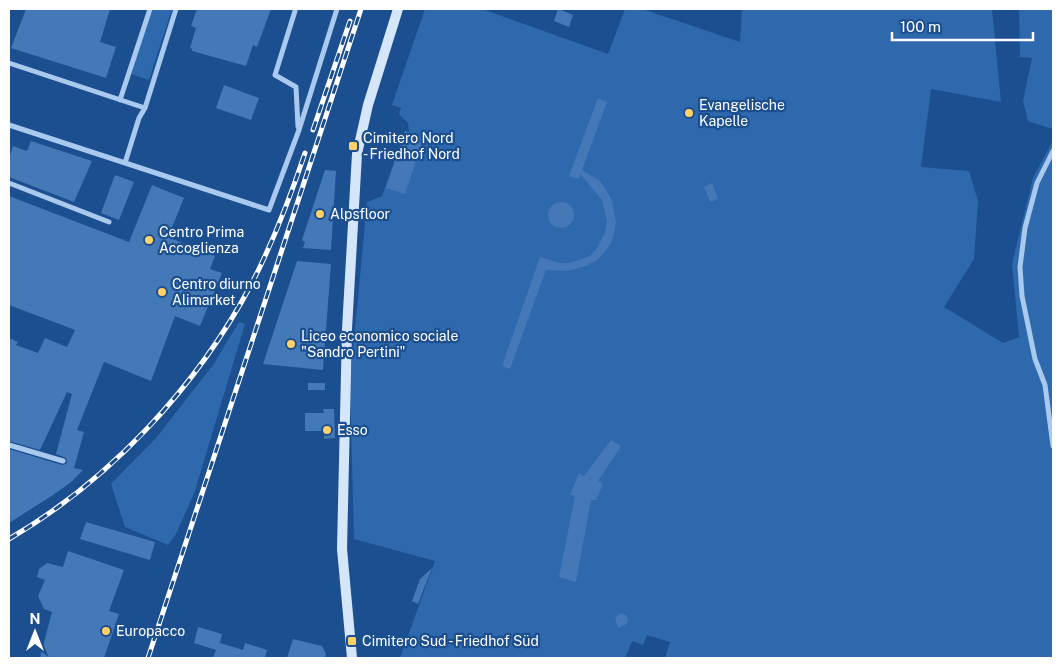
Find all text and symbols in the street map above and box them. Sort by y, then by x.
scale bar [892,10,1033,42]
text: 100 m [900,18,941,35]
place label: Evangelische Kapelle [699,97,785,129]
marker: Evangelische Kapelle [683,107,695,119]
place label: Cimitero Nord - Friedhof Nord [363,130,460,162]
marker: Cimitero Nord - Friedhof Nord [347,140,359,152]
place label: Alpsfloor [330,206,390,222]
marker: Alpsfloor [314,208,326,220]
place label: Centro Prima Accoglienza [159,224,244,256]
marker: Centro Prima Accoglienza [143,234,155,246]
place label: Centro diurno Alimarket [172,276,261,308]
marker: Centro diurno Alimarket [156,286,168,298]
place label: Liceo economico sociale "Sandro Pertini" [301,328,458,360]
marker: Liceo economico sociale "Sandro Pertini" [285,338,297,350]
place label: Esso [337,422,368,438]
marker: Esso [321,424,333,436]
north arrow [10,607,60,657]
text: N [30,611,40,627]
place label: Europacco [116,623,185,639]
marker: Europacco [100,625,112,637]
place label: Cimitero Sud - Friedhof Süd [362,633,539,649]
marker: Cimitero Sud - Friedhof Süd [346,635,358,647]

